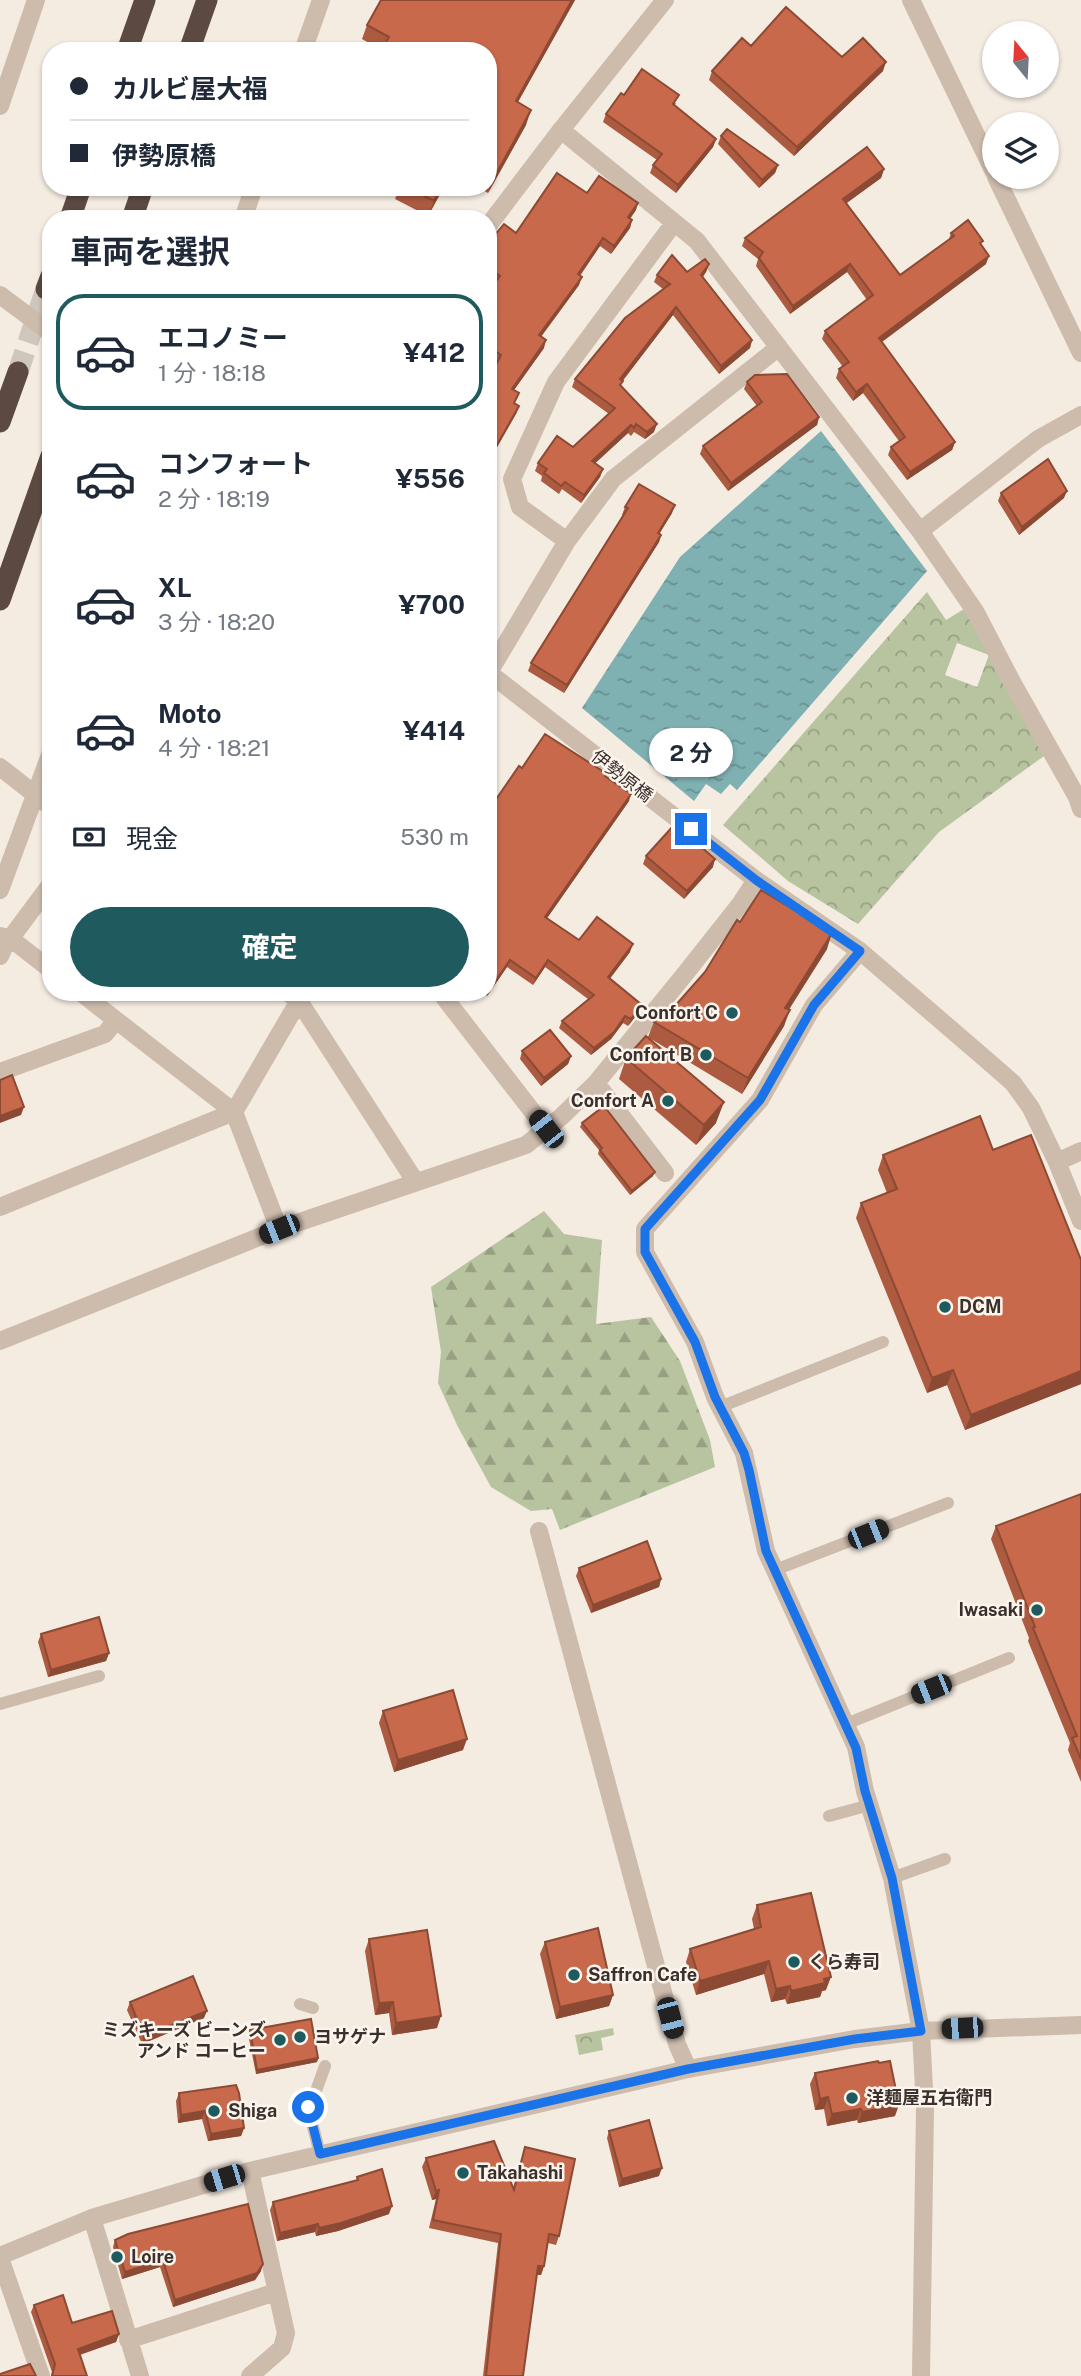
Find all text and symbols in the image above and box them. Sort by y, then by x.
north arrow [982,21,1059,98]
map controls [982,21,1059,189]
text: カルビ屋大福 [112,73,268,104]
button: layers [982,112,1059,189]
text: 伊勢原橋 [112,140,216,171]
text: 車両を選択 [70,233,230,270]
icon: car [74,321,137,384]
text: エコノミー [158,322,288,353]
text: ¥412 [403,337,465,368]
text: 1 分 · 18:18 [158,359,266,386]
icon: car [74,447,137,510]
text: コンフォート [158,448,313,479]
text: ¥556 [396,463,465,494]
text: 2 分 · 18:19 [158,485,270,512]
text: XL [158,572,192,603]
icon: car [74,573,137,636]
text: ¥700 [398,589,465,620]
text: 3 分 · 18:20 [158,608,275,635]
text: Moto [158,698,221,729]
icon: car [74,699,137,762]
text: ¥414 [403,715,465,746]
callout: 2 分 [649,728,733,776]
text: 4 分 · 18:21 [158,734,270,761]
text: 2 分 [670,739,712,766]
street label: 伊勢原橋 [587,745,657,806]
route end [675,813,707,845]
icon: cash [70,818,108,856]
text: 現金 [126,823,178,854]
text: 530 m [400,823,469,850]
button: 確定 [70,907,469,987]
place label: Confort C [635,1002,718,1023]
marker: Confort C [724,1005,740,1021]
place label: Confort B [609,1044,692,1065]
marker: Confort B [698,1047,714,1063]
place label: Confort A [571,1090,654,1111]
marker: Confort A [660,1093,676,1109]
car [525,1106,568,1152]
car [256,1211,303,1247]
place label: DCM [959,1296,1001,1317]
marker: DCM [937,1299,953,1315]
car [845,1516,892,1552]
place label: Iwasaki [959,1599,1023,1620]
marker: Iwasaki [1029,1602,1045,1618]
car [908,1671,955,1707]
place label: くら寿司 [808,1951,880,1972]
marker: くら寿司 [786,1954,802,1970]
place label: Saffron Cafe [588,1964,697,1985]
marker: Saffron Cafe [566,1967,582,1983]
car [655,1995,686,2041]
car [941,2016,984,2040]
place label: ミズキーズ ビーンズ アンド コーヒー [102,2019,266,2061]
place label: ヨサゲナ [314,2026,386,2047]
marker: ヨサゲナ [292,2029,308,2045]
marker: ミズキーズ ビーンズ アンド コーヒー [272,2032,288,2048]
place label: 洋麺屋五右衛門 [866,2087,992,2108]
marker: 洋麺屋五右衛門 [844,2090,860,2106]
route start [292,2091,324,2123]
place label: Shiga [228,2100,277,2121]
marker: Shiga [206,2103,222,2119]
car [201,2162,248,2194]
place label: Takahashi [477,2162,563,2183]
marker: Takahashi [455,2165,471,2181]
place label: Loire [131,2246,174,2267]
marker: Loire [109,2249,125,2265]

